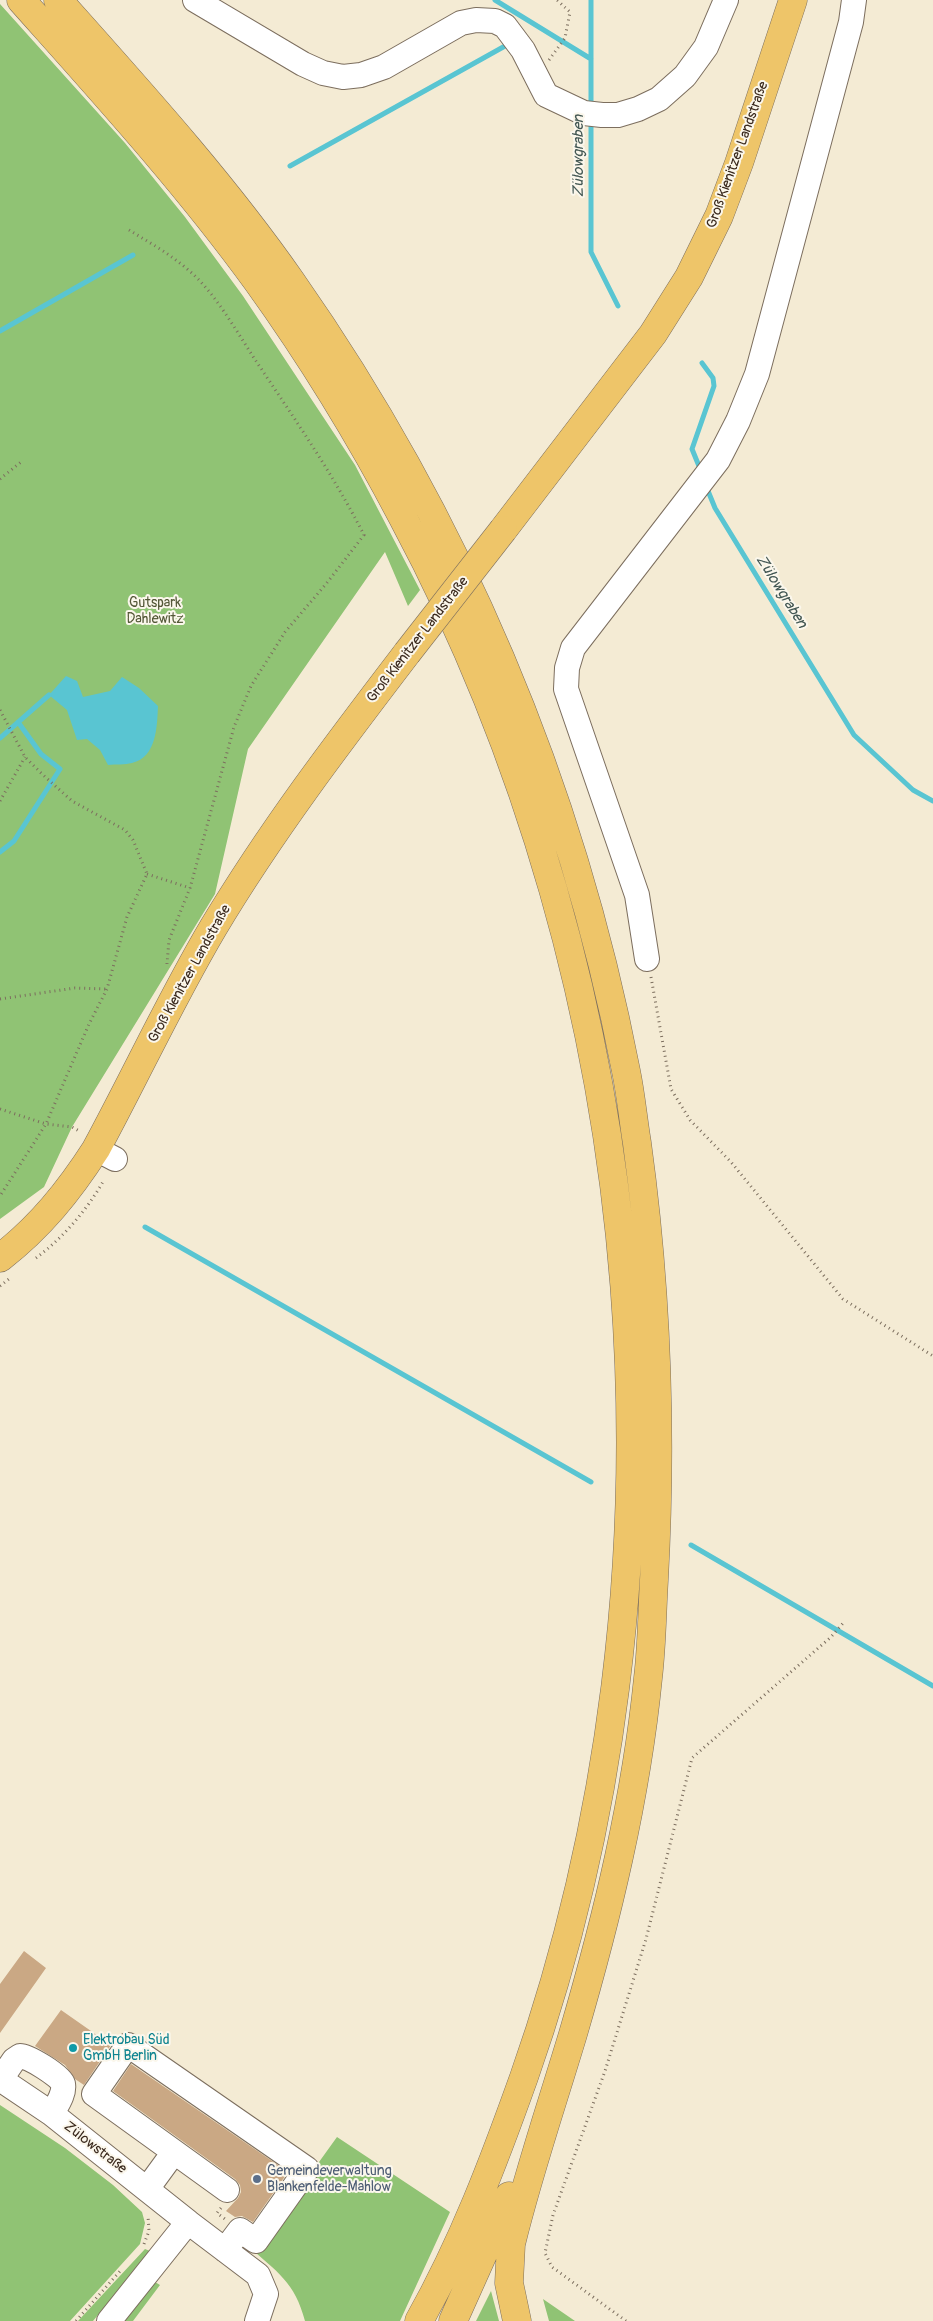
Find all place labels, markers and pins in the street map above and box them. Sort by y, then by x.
place label: Elektrobau Süd GmbH Berlin [83,2032,170,2064]
marker: Elektrobau Süd GmbH Berlin [67,2042,79,2054]
place label: Gemeindeverwaltung Blankenfelde-Mahlow [267,2163,392,2196]
marker: Gemeindeverwaltung Blankenfelde-Mahlow [251,2173,263,2185]

